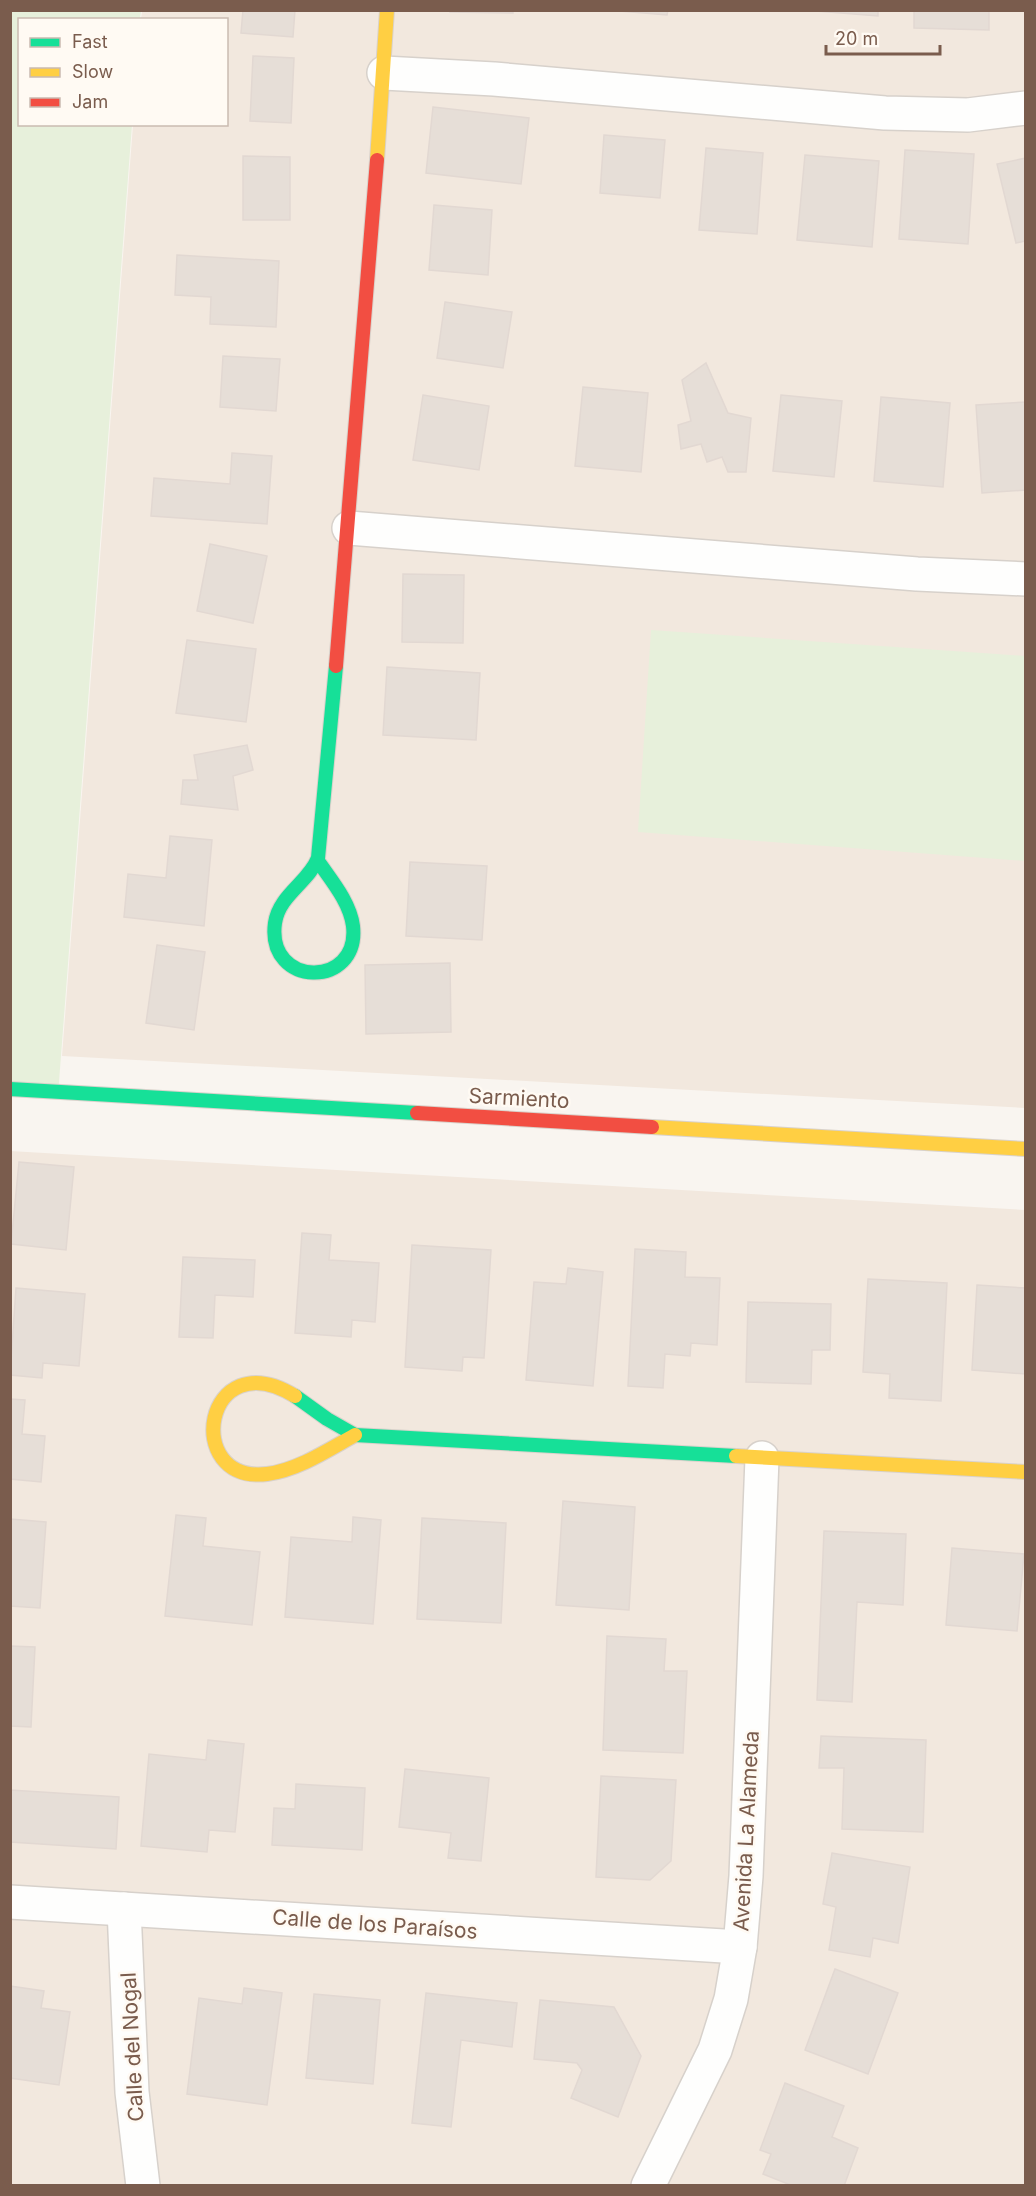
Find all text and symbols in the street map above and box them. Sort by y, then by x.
legend [18,18,228,126]
scale bar [826,18,940,56]
text: 20 m [835,28,878,49]
text: Fast [72,31,108,52]
text: Slow [72,61,113,82]
text: Jam [72,91,108,112]
street label: Sarmiento [468,1083,570,1113]
street label: Avenida La Alameda [728,1730,764,1932]
street label: Calle de los Paraísos [271,1904,479,1944]
street label: Calle del Nogal [116,1972,148,2122]

